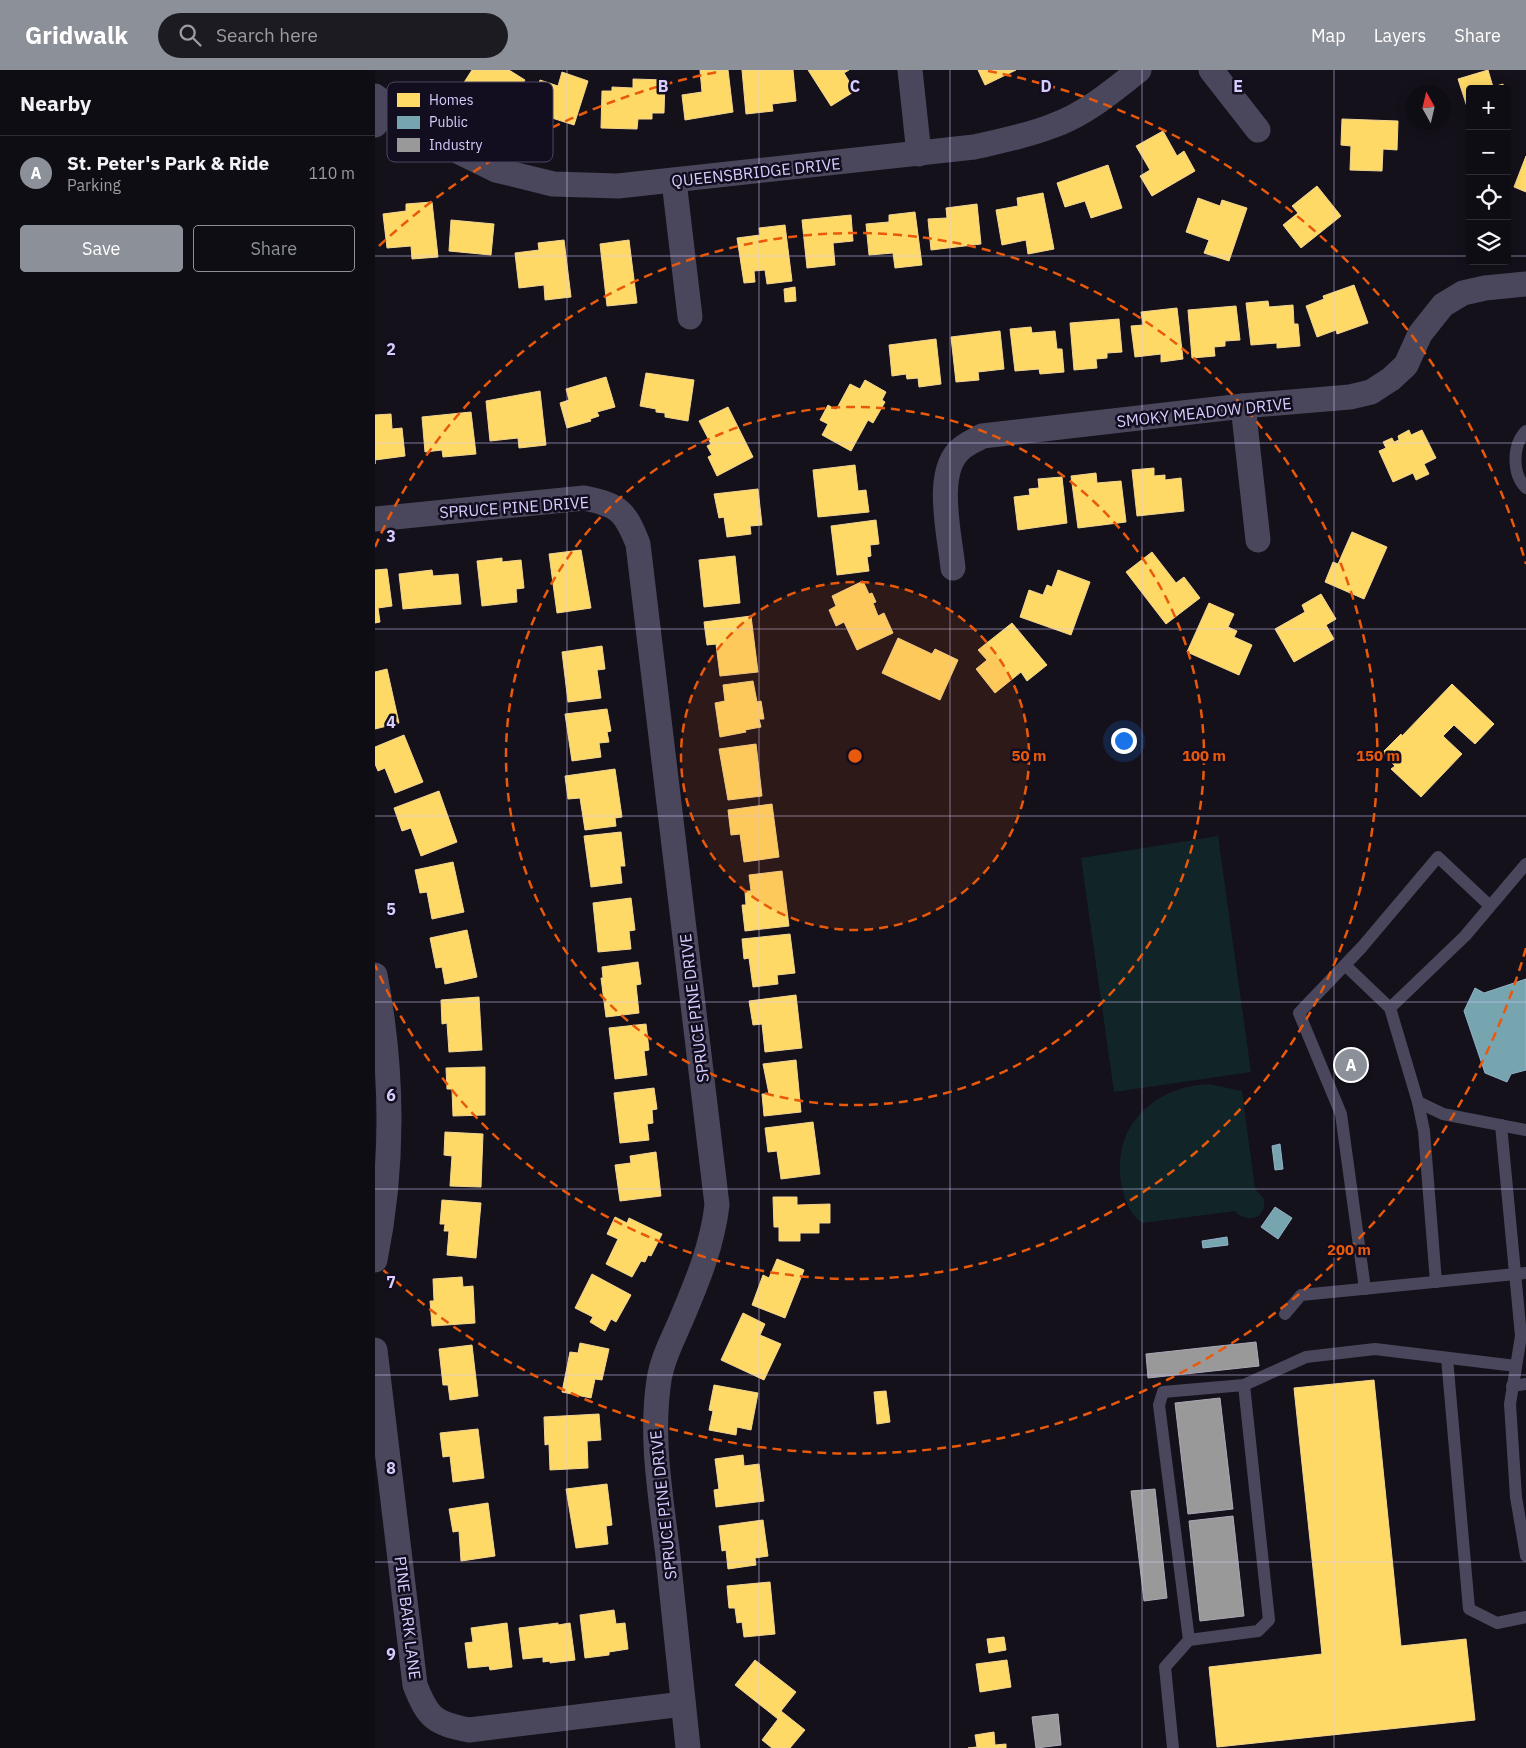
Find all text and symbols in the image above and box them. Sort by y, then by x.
search box [158,13,508,58]
text: Gridwalk [25,19,128,51]
icon: search [176,21,204,49]
text: Search here [216,23,318,47]
text: Map [1311,24,1346,47]
text: Layers [1374,24,1426,47]
text: Share [1454,24,1501,47]
text: B [658,76,669,96]
text: C [850,76,860,96]
text: D [1040,76,1052,96]
text: E [1233,76,1243,96]
legend [387,82,553,162]
north arrow [1406,85,1451,130]
map controls [1466,85,1511,265]
button: + [1466,85,1511,130]
text: Nearby [20,89,91,117]
text: Homes [429,91,474,109]
text: Public [429,113,468,131]
button: − [1466,130,1511,175]
text: Industry [429,136,483,154]
text: St. Peter's Park & Ride [67,151,269,175]
street label: QUEENSBRIDGE DRIVE [670,153,842,191]
text: A [31,163,41,183]
text: 110 m [308,163,355,183]
text: Parking [67,175,121,195]
button: locate [1466,175,1511,220]
button: layers [1466,220,1511,265]
button: Save [20,225,183,272]
button: Share [193,225,355,272]
text: 2 [386,339,396,359]
street label: SMOKY MEADOW DRIVE [1115,393,1293,431]
street label: SPRUCE PINE DRIVE [439,492,589,522]
text: 3 [386,526,396,546]
text: 4 [386,712,396,732]
your location [1111,728,1137,754]
text: 50 m [1012,746,1046,765]
text: 100 m [1182,746,1226,765]
text: 150 m [1356,746,1400,765]
centre of rings [846,747,864,765]
text: 5 [386,899,396,919]
street label: SPRUCE PINE DRIVE [675,932,713,1084]
pin: A [1335,1046,1367,1084]
text: 6 [386,1085,396,1105]
text: 200 m [1327,1240,1371,1259]
text: 7 [386,1272,396,1292]
street label: SPRUCE PINE DRIVE [645,1429,681,1581]
text: 8 [386,1458,396,1478]
street label: PINE BARK LANE [390,1555,426,1681]
text: 9 [386,1644,396,1664]

